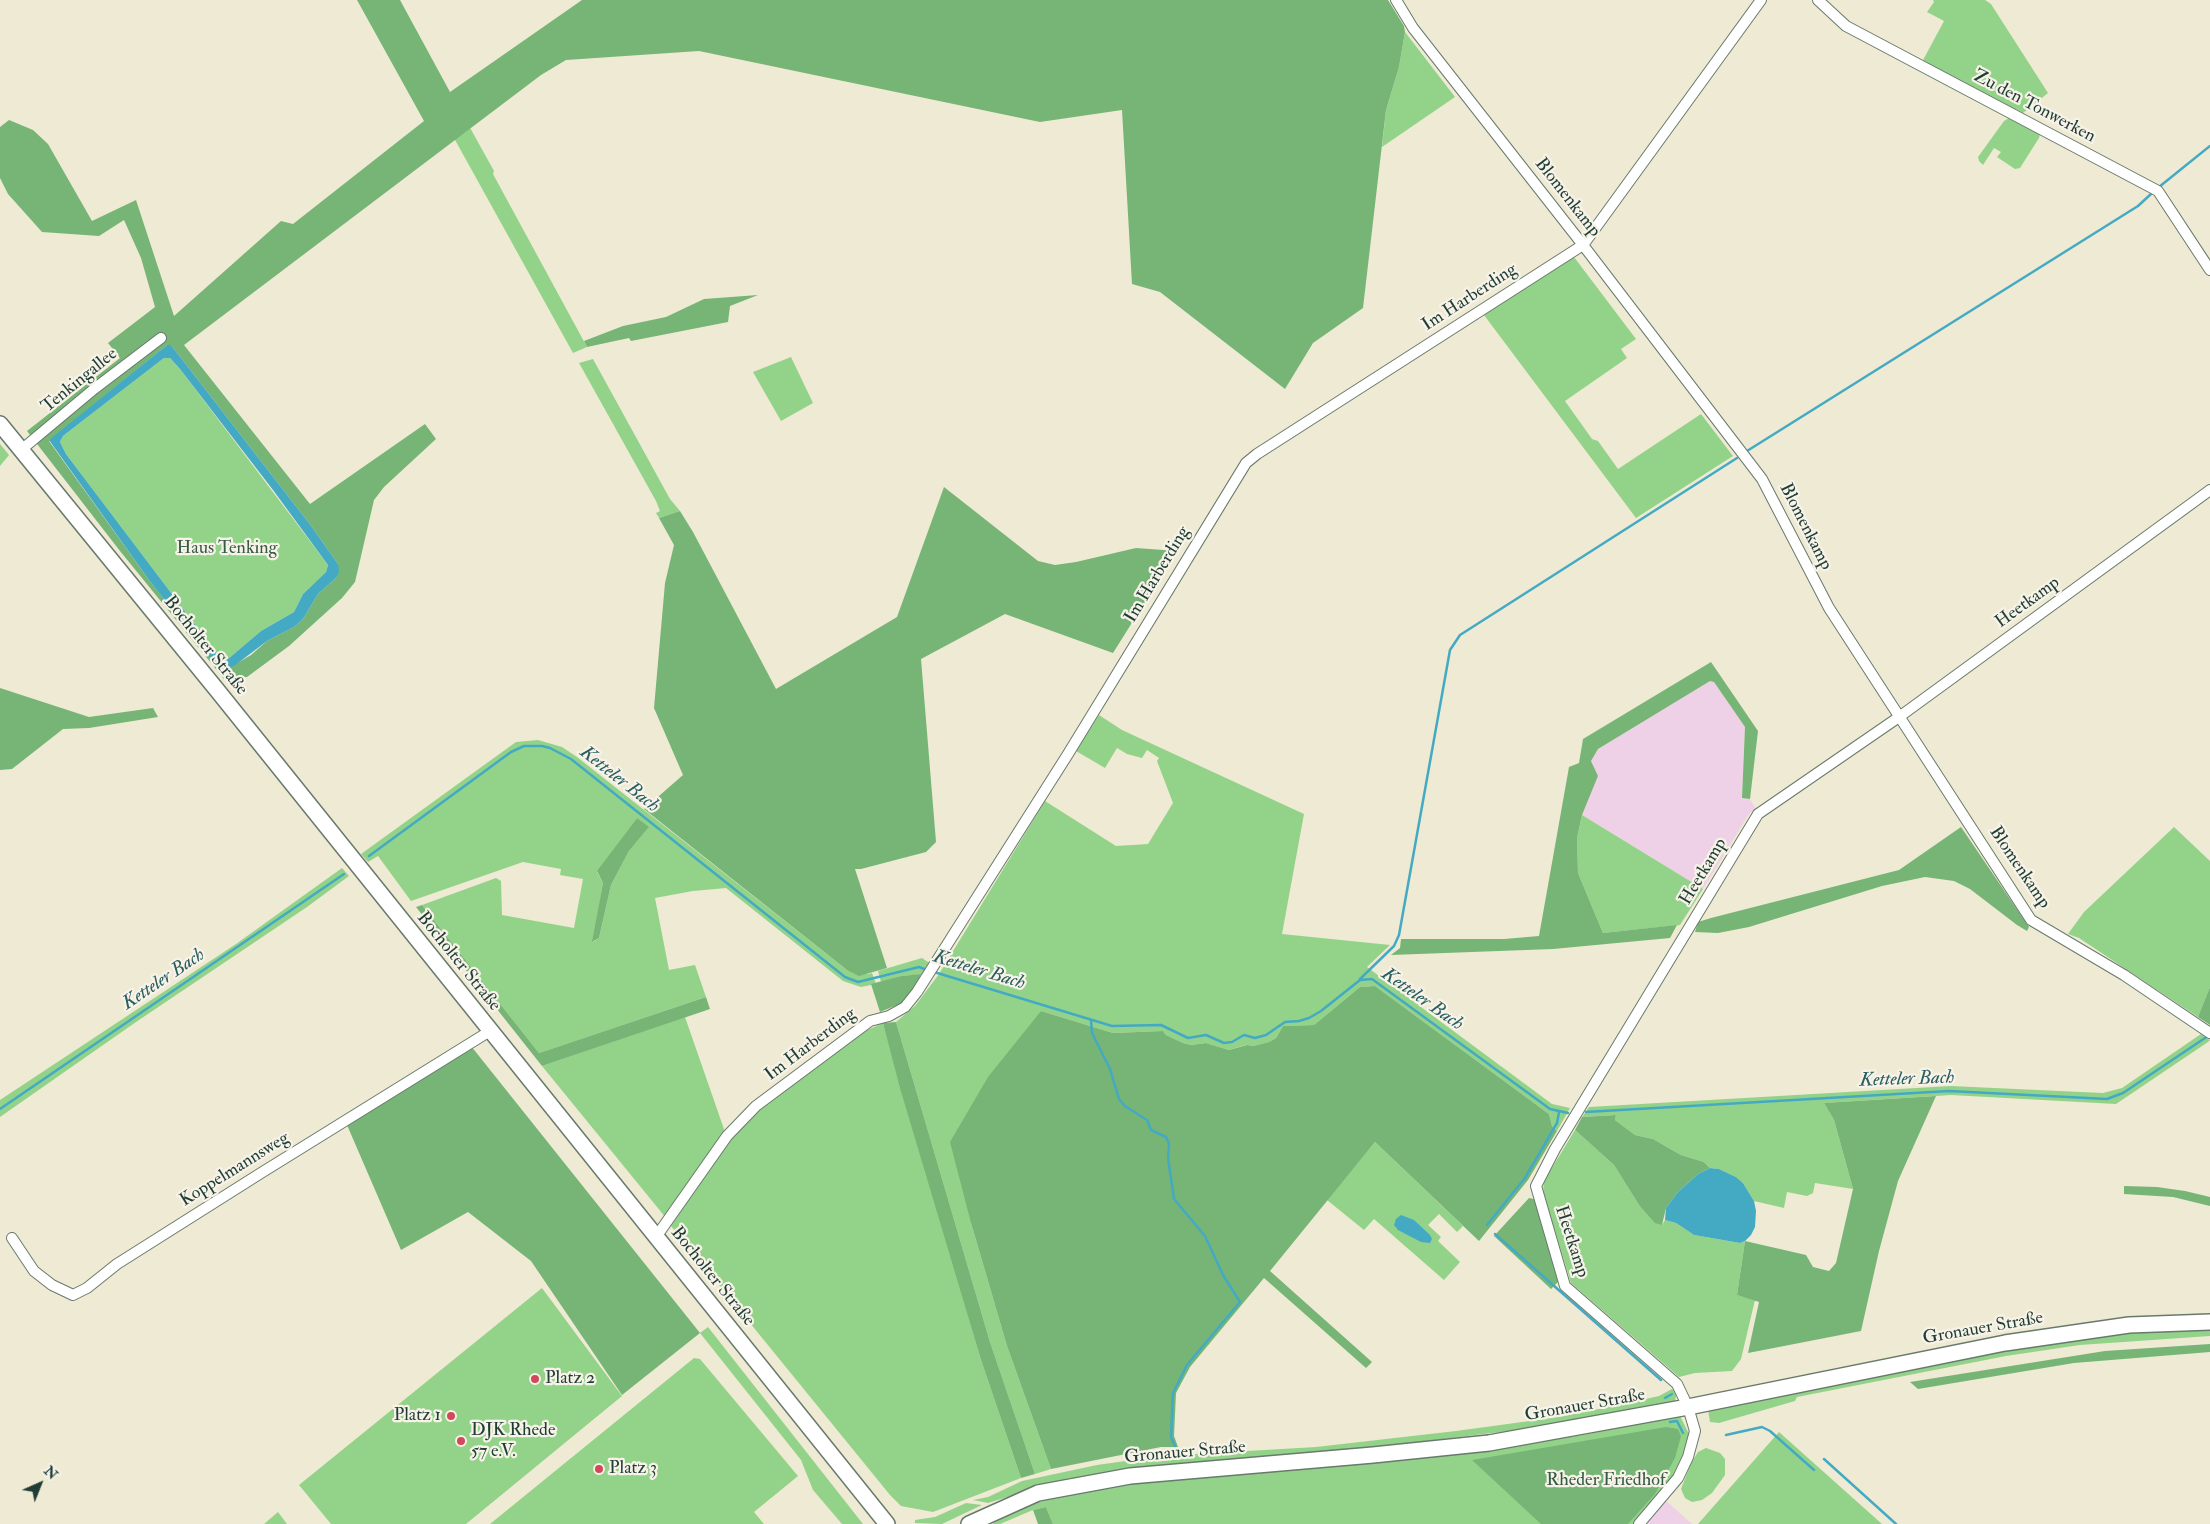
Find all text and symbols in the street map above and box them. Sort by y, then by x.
street label: Zu den Tonwerken [1969,66,2099,148]
street label: Blomenkamp [1529,154,1605,242]
street label: Im Harberding [1419,259,1521,337]
street label: Tenkingallee [38,344,122,418]
street label: Blomenkamp [1774,480,1836,574]
street label: Im Harberding [1121,523,1195,627]
park label: Haus Tenking [177,538,277,560]
street label: Heetkamp [1992,572,2064,634]
street label: Bocholter Straße [158,592,252,700]
water label: Ketteler Bach [575,742,663,818]
street label: Blomenkamp [1984,823,2054,913]
street label: Heetkamp [1676,835,1732,909]
street label: Bocholter Straße [411,908,505,1016]
water label: Ketteler Bach [118,944,210,1016]
water label: Ketteler Bach [930,946,1028,996]
water label: Ketteler Bach [1377,963,1467,1037]
street label: Im Harberding [761,1004,861,1086]
water label: Ketteler Bach [1859,1067,1955,1093]
street label: Koppelmannsweg [176,1128,294,1212]
street label: Heetkamp [1549,1203,1593,1281]
street label: Bocholter Straße [665,1223,759,1331]
street label: Gronauer Straße [1921,1308,2045,1350]
place label: Platz 2 [545,1368,595,1390]
marker: Platz 2 [529,1373,541,1385]
street label: Gronauer Straße [1523,1385,1647,1427]
place label: Platz 1 [394,1405,441,1427]
marker: Platz 1 [445,1410,457,1422]
place label: DJK Rhede 57 e.V. [471,1420,555,1462]
marker: DJK Rhede 57 e.V. [455,1435,467,1447]
street label: Gronauer Straße [1123,1437,1247,1469]
place label: Platz 3 [609,1458,657,1480]
north arrow [15,1459,65,1509]
text: N [40,1462,61,1483]
marker: Platz 3 [593,1463,605,1475]
park label: Rheder Friedhof [1546,1470,1666,1492]

